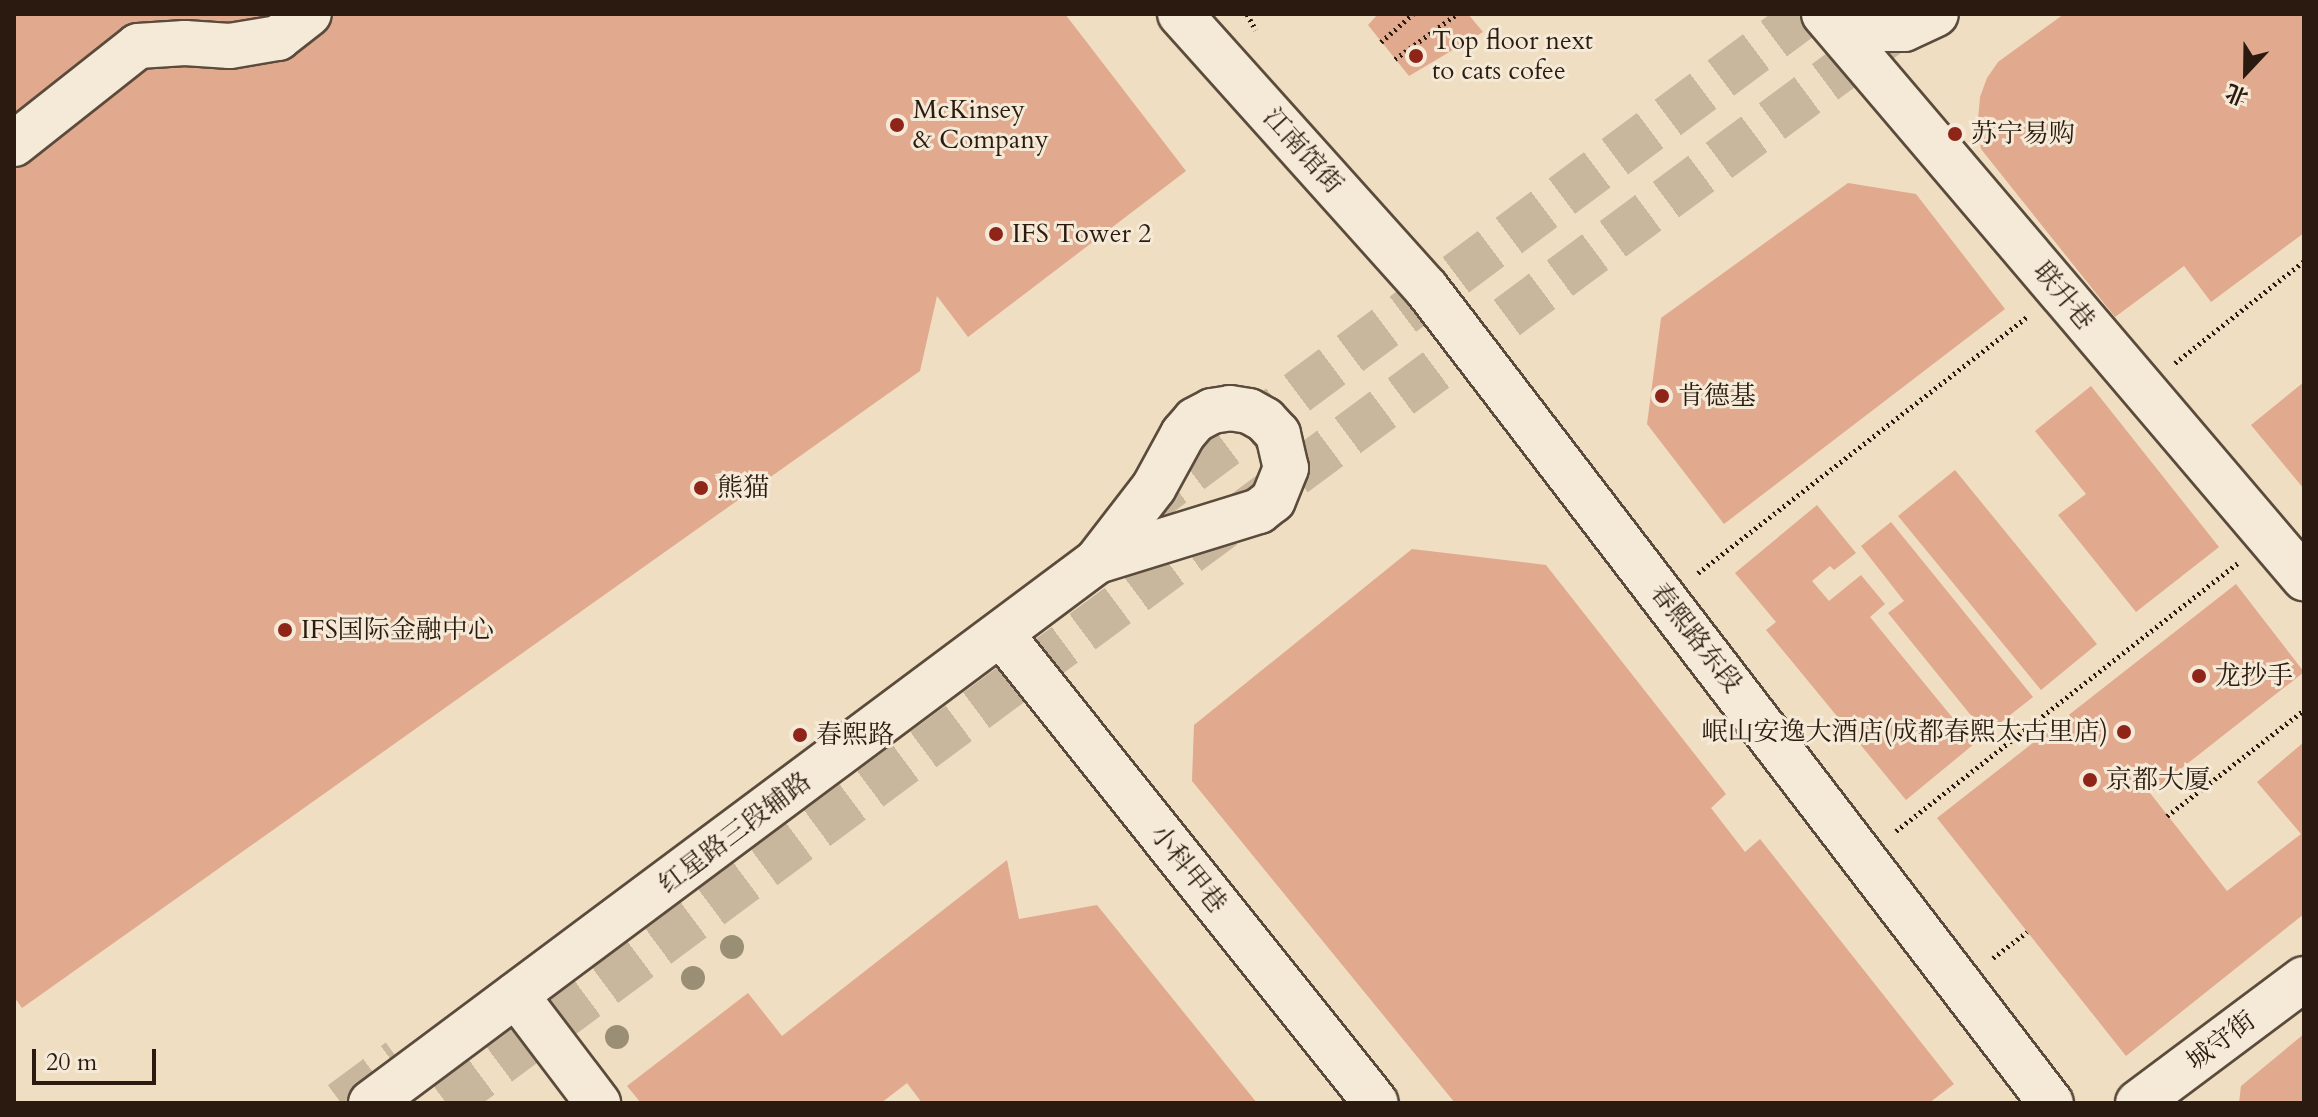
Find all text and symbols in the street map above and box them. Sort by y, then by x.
place label: Top floor next to cats cofee [1432,25,1593,86]
north arrow [2206,32,2286,112]
marker: Top floor next to cats cofee [1407,47,1425,65]
text: 北 [2221,76,2253,112]
place label: McKinsey & Company [913,94,1049,156]
street label: 江南馆街 [1257,102,1349,200]
marker: McKinsey & Company [888,116,906,134]
place label: 苏宁易购 [1971,118,2075,150]
marker: 苏宁易购 [1946,125,1964,143]
place label: IFS Tower 2 [1012,218,1151,250]
marker: IFS Tower 2 [987,225,1005,243]
street label: 联升巷 [2027,256,2101,336]
place label: 肯德基 [1678,380,1756,412]
marker: 肯德基 [1653,387,1671,405]
place label: 熊猫 [717,472,769,504]
marker: 熊猫 [692,479,710,497]
street label: 春熙路东段 [1644,577,1748,699]
place label: IFS国际金融中心 [301,614,494,646]
marker: IFS国际金融中心 [276,621,294,639]
place label: 龙抄手 [2215,660,2293,692]
marker: 龙抄手 [2190,667,2208,685]
place label: 岷山安逸大酒店(成都春熙太古里店) [1701,716,2108,748]
place label: 春熙路 [816,719,894,751]
marker: 岷山安逸大酒店(成都春熙太古里店) [2115,723,2133,741]
marker: 春熙路 [791,726,809,744]
place label: 京都大厦 [2106,764,2210,796]
street label: 红星路三段辅路 [653,766,817,900]
marker: 京都大厦 [2081,771,2099,789]
street label: 小科甲巷 [1143,819,1233,919]
street label: 城守街 [2180,1005,2262,1077]
scale bar [36,1033,160,1083]
text: 20 m [46,1046,97,1079]

